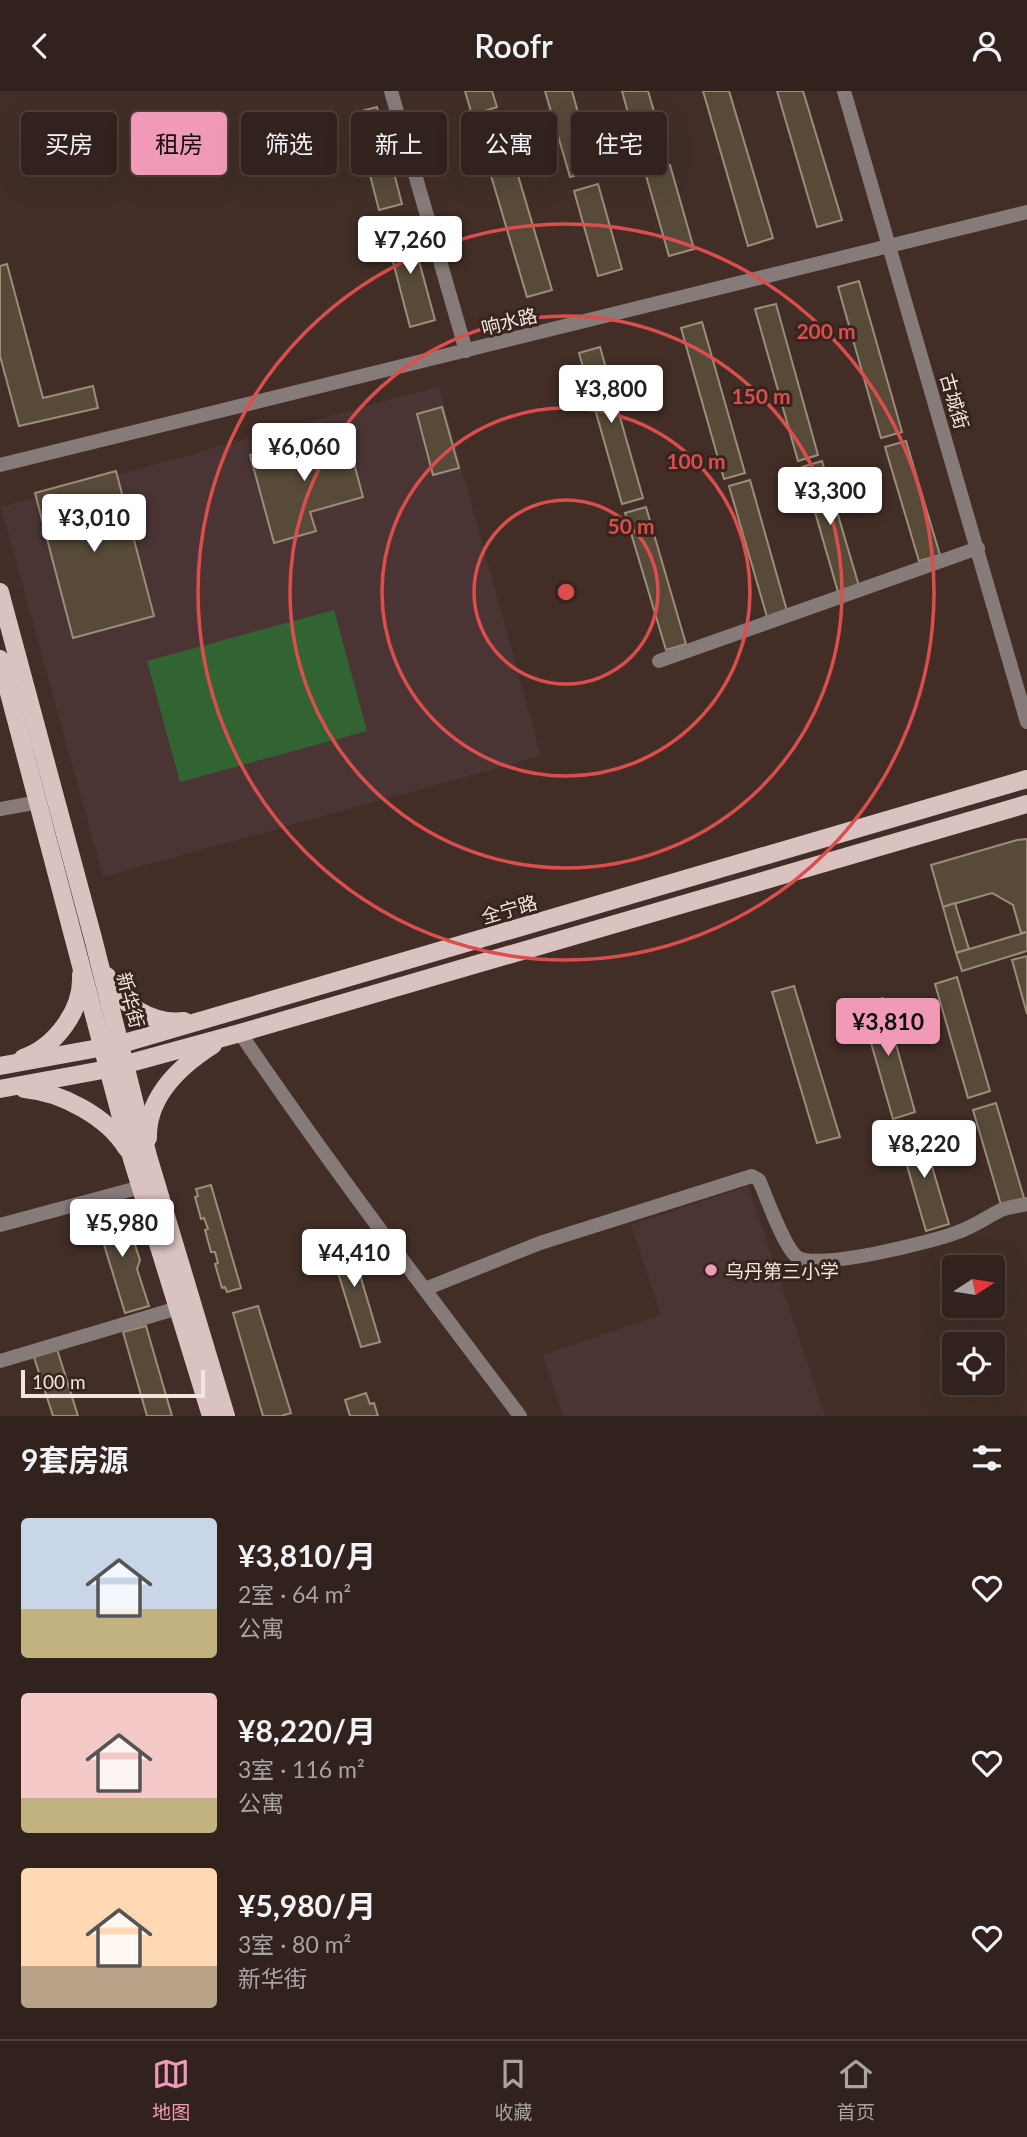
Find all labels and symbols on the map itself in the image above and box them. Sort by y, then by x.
pin: ¥7,260 [353,216,467,276]
street label: 响水路 [479,303,539,339]
text: 200 m [796,318,856,343]
pin: ¥3,800 [554,365,668,425]
street label: 古城街 [936,370,974,432]
text: 150 m [731,383,791,408]
pin: ¥6,060 [247,423,361,483]
text: 100 m [666,448,726,473]
pin: ¥3,300 [773,467,887,527]
pin: ¥3,010 [37,495,151,554]
text: 50 m [607,513,655,538]
centre of rings [554,580,578,604]
street label: 全宁路 [478,890,540,928]
street label: 新华街 [113,969,149,1031]
pin: ¥3,810 [831,999,945,1058]
pin: ¥8,220 [867,1121,981,1180]
pin: ¥5,980 [65,1199,179,1259]
pin: ¥4,410 [297,1229,411,1289]
north arrow [942,1255,1004,1318]
place label: 乌丹第三小学 [725,1259,839,1282]
marker: 乌丹第三小学 [703,1262,719,1278]
scale bar [21,1367,205,1399]

